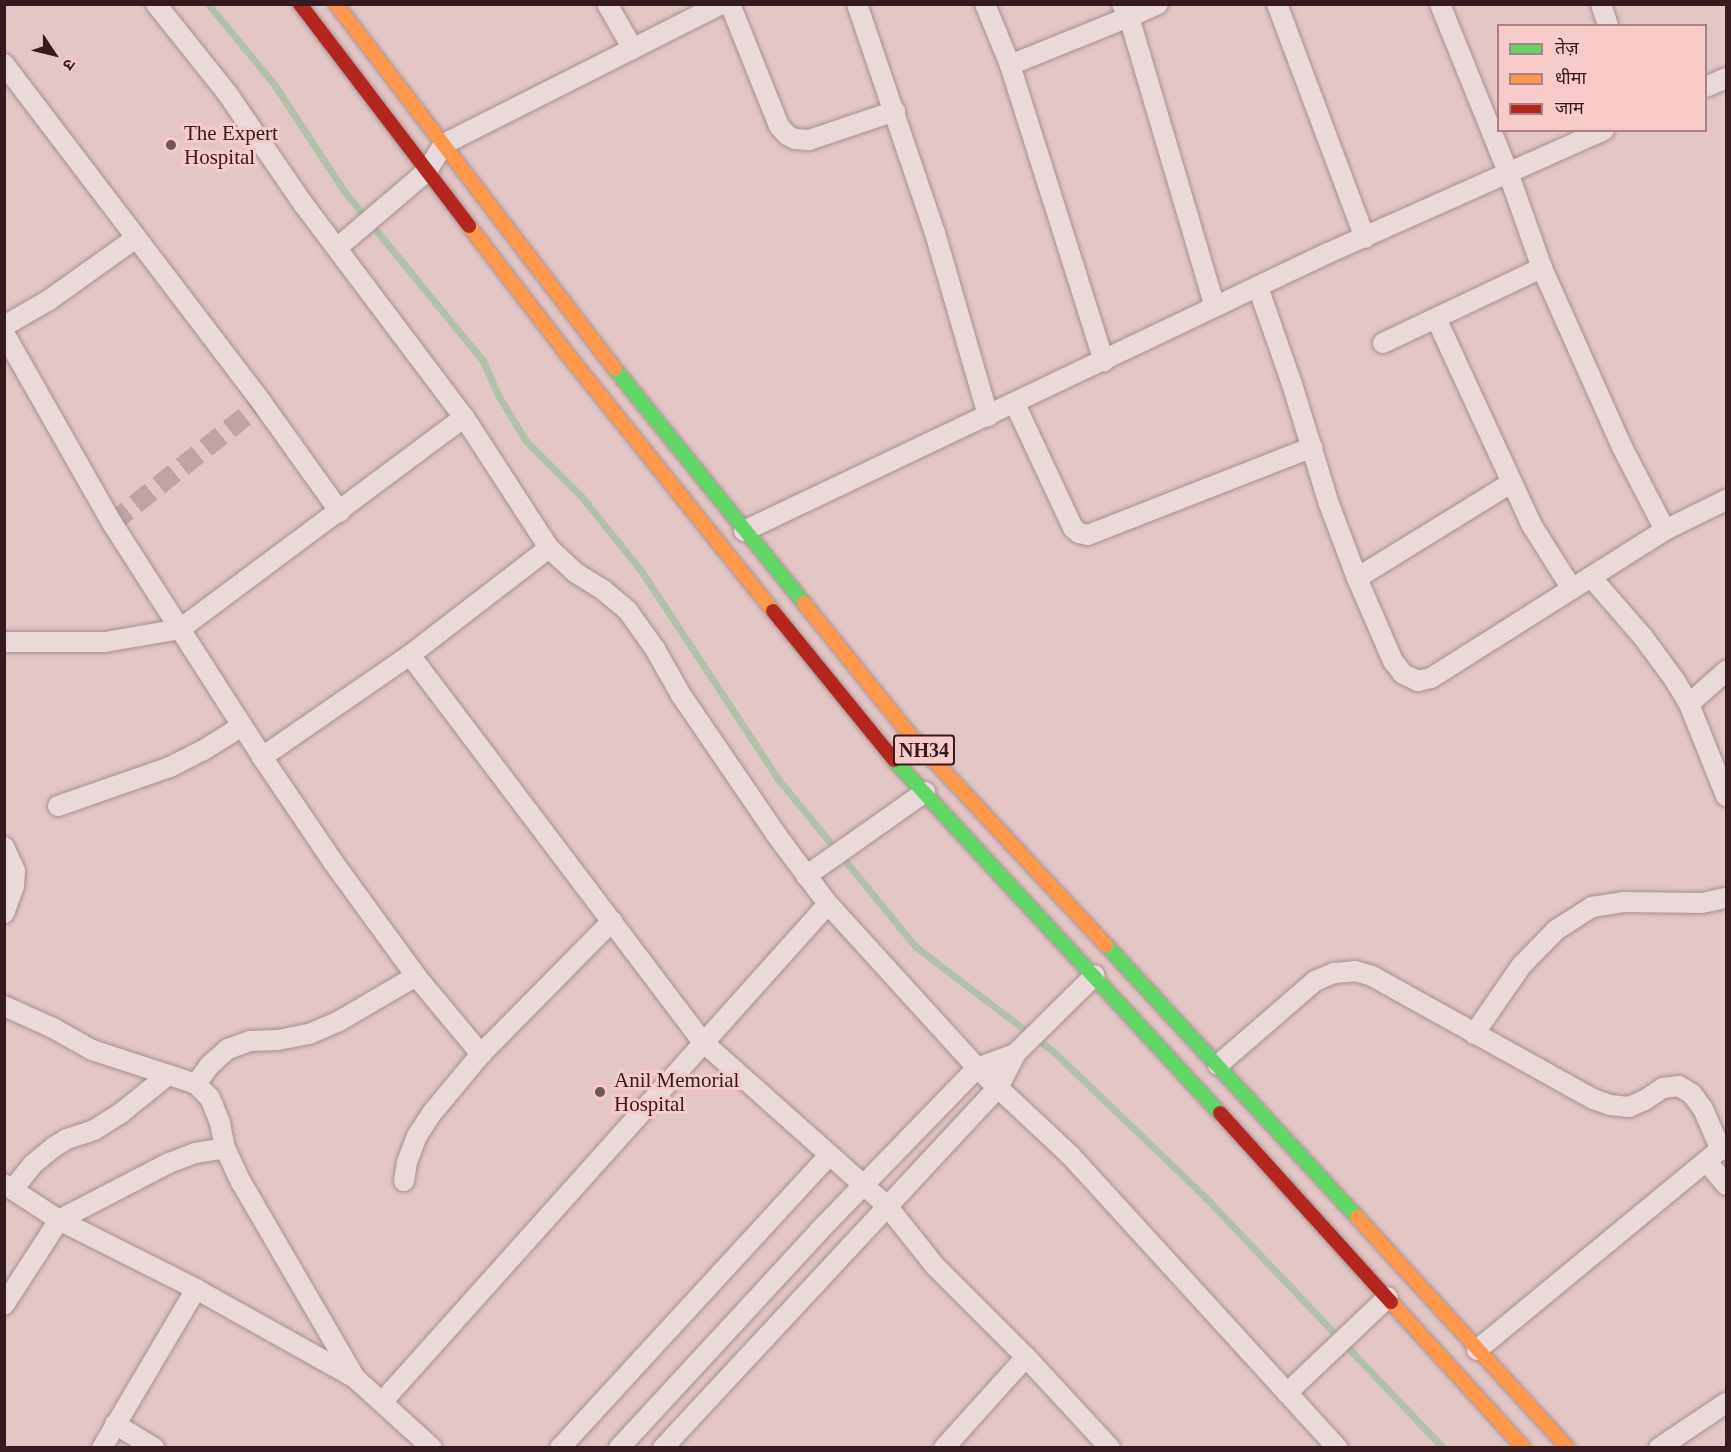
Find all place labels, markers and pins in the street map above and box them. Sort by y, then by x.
place label: The Expert Hospital [184,120,278,170]
marker: The Expert Hospital [162,136,180,154]
place label: Anil Memorial Hospital [614,1067,739,1117]
marker: Anil Memorial Hospital [591,1083,609,1101]

